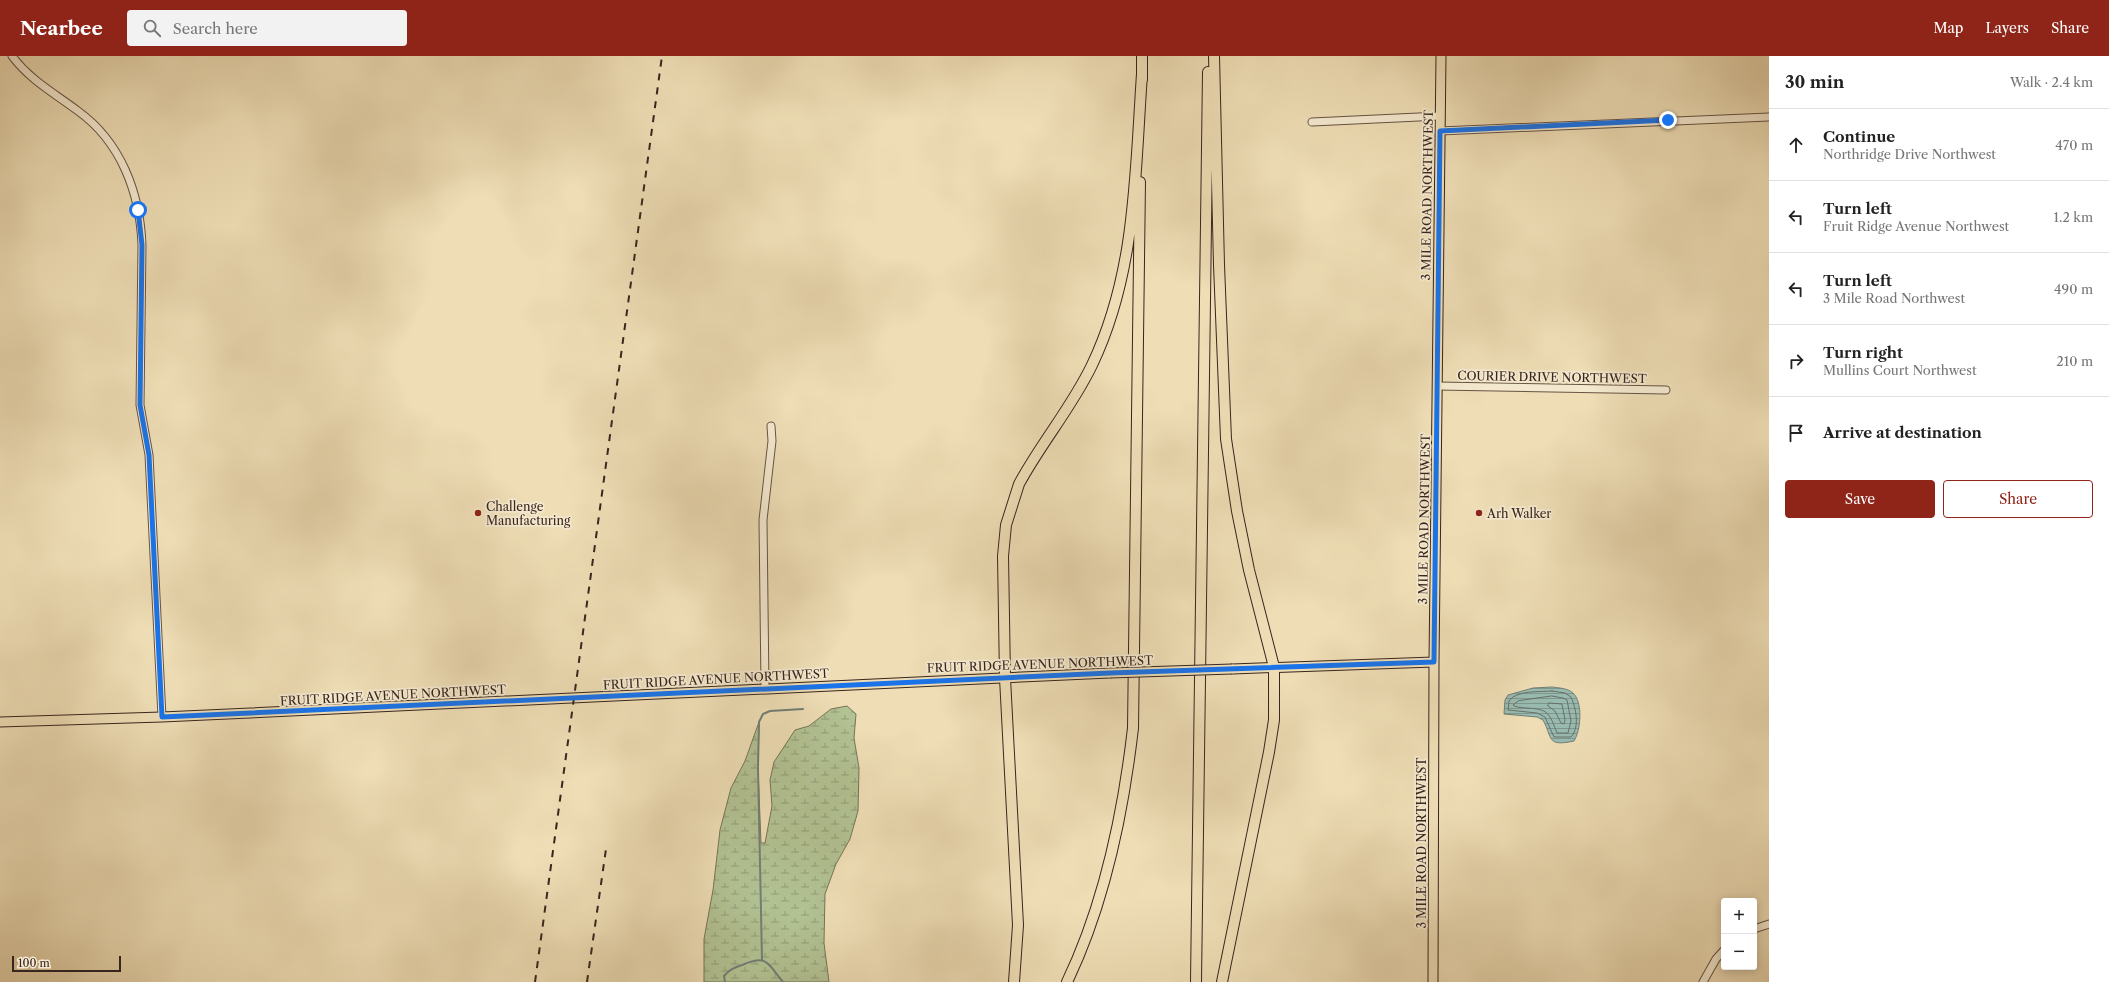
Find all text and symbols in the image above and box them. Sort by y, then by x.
search box [127,10,407,46]
text: Nearbee [20,17,103,40]
icon: search [141,17,163,39]
text: Search here [173,19,258,38]
text: Map [1933,19,1963,37]
text: Layers [1985,19,2029,37]
text: Share [2051,19,2089,37]
text: 30 min [1785,72,1844,92]
text: Walk · 2.4 km [2010,74,2093,90]
street label: 3 MILE ROAD NORTHWEST [1418,109,1436,281]
route end [1659,111,1677,129]
text: Continue [1823,127,1895,146]
icon: ahead [1785,134,1807,156]
text: 470 m [2055,137,2093,153]
text: Northridge Drive Northwest [1823,146,1996,162]
text: Turn left [1823,199,1892,218]
route start [129,201,147,219]
icon: left [1785,206,1807,228]
text: 1.2 km [2054,209,2093,225]
text: Fruit Ridge Avenue Northwest [1823,218,2009,234]
text: Turn left [1823,271,1892,290]
icon: left [1785,278,1807,300]
text: 490 m [2054,281,2093,297]
text: 3 Mile Road Northwest [1823,290,1965,306]
text: Turn right [1823,343,1903,362]
icon: right [1785,350,1807,372]
text: 210 m [2056,353,2093,369]
text: Mullins Court Northwest [1823,362,1977,378]
street label: COURIER DRIVE NORTHWEST [1457,368,1647,386]
icon: arrive [1785,422,1807,444]
text: Arrive at destination [1823,423,1982,442]
street label: 3 MILE ROAD NORTHWEST [1415,433,1433,605]
button: Save [1785,480,1935,518]
button: Share [1943,480,2093,518]
place label: Challenge Manufacturing [486,499,571,528]
place label: Arh Walker [1486,506,1551,521]
marker: Challenge Manufacturing [473,508,483,518]
marker: Arh Walker [1474,508,1484,518]
street label: FRUIT RIDGE AVENUE NORTHWEST [927,653,1153,675]
street label: FRUIT RIDGE AVENUE NORTHWEST [603,666,829,692]
street label: FRUIT RIDGE AVENUE NORTHWEST [280,682,506,708]
street label: 3 MILE ROAD NORTHWEST [1414,758,1429,928]
map controls [1721,898,1757,970]
button: + [1721,898,1757,934]
button: − [1721,934,1757,970]
scale bar [12,954,121,973]
text: 100 m [18,956,50,970]

